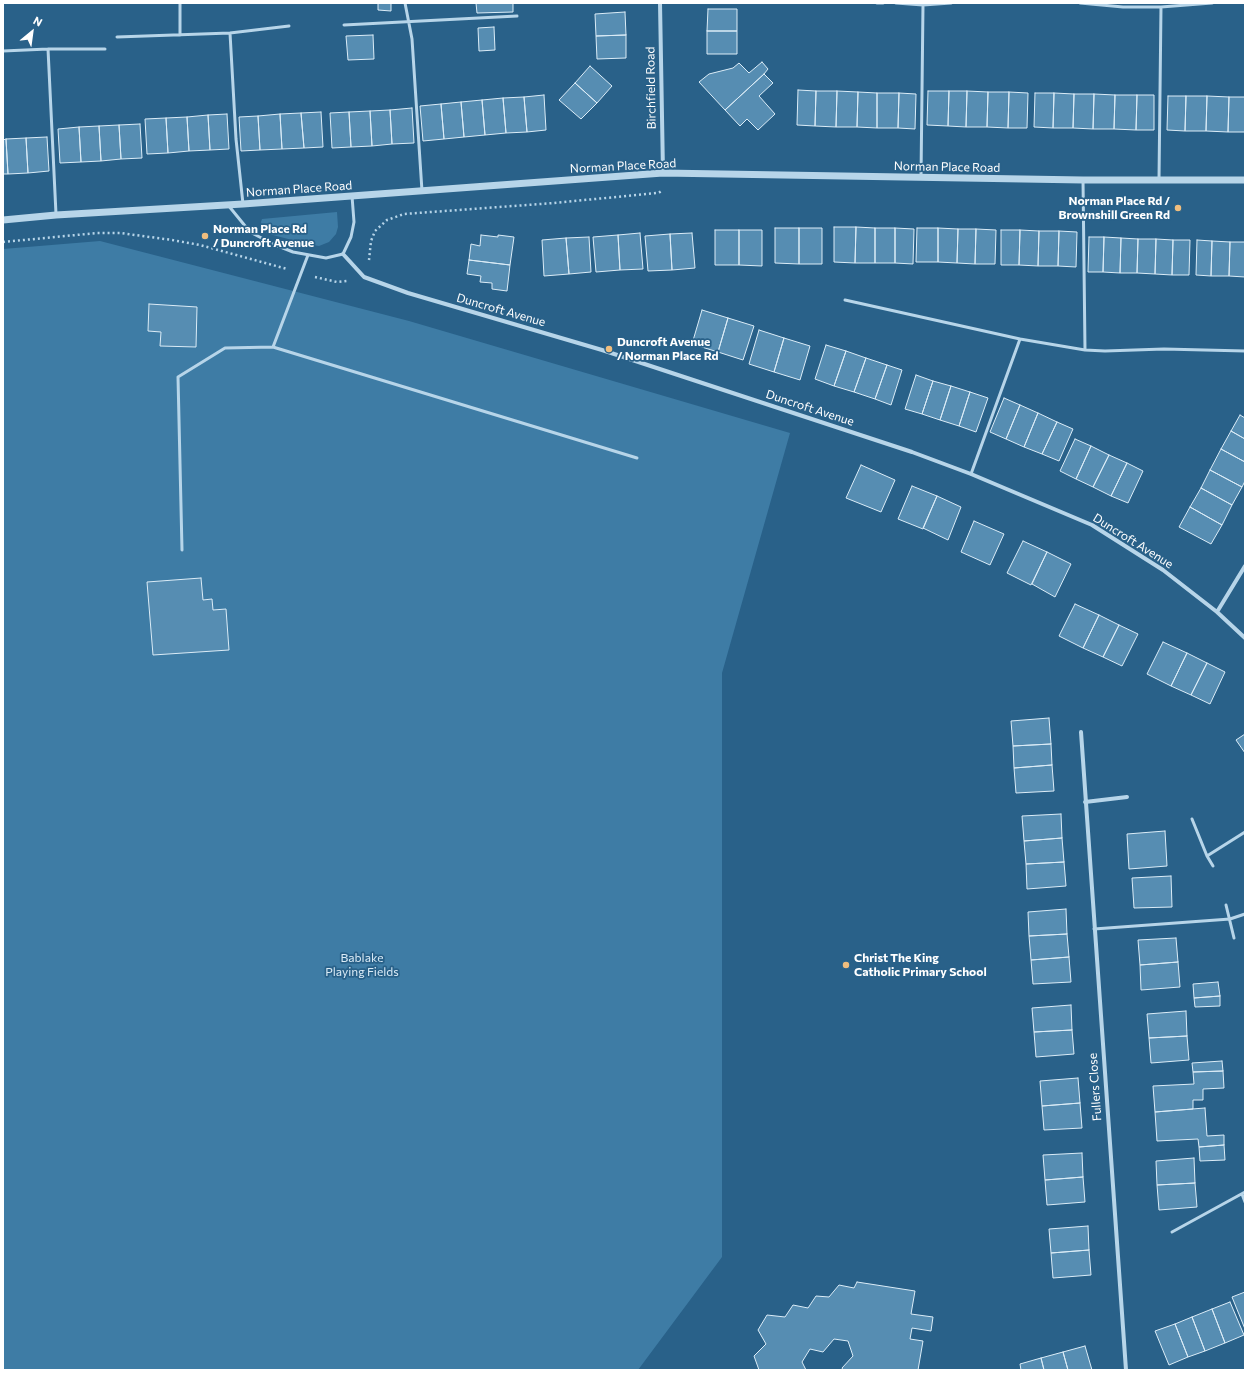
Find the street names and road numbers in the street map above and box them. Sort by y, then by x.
street label: Birchfield Road [643,47,659,129]
street label: Norman Place Road [570,156,676,176]
street label: Norman Place Road [894,159,1000,175]
street label: Norman Place Road [245,178,353,200]
street label: Duncroft Avenue [455,290,547,330]
street label: Duncroft Avenue [764,387,856,429]
street label: Duncroft Avenue [1090,511,1176,571]
street label: Fullers Close [1085,1052,1105,1122]

